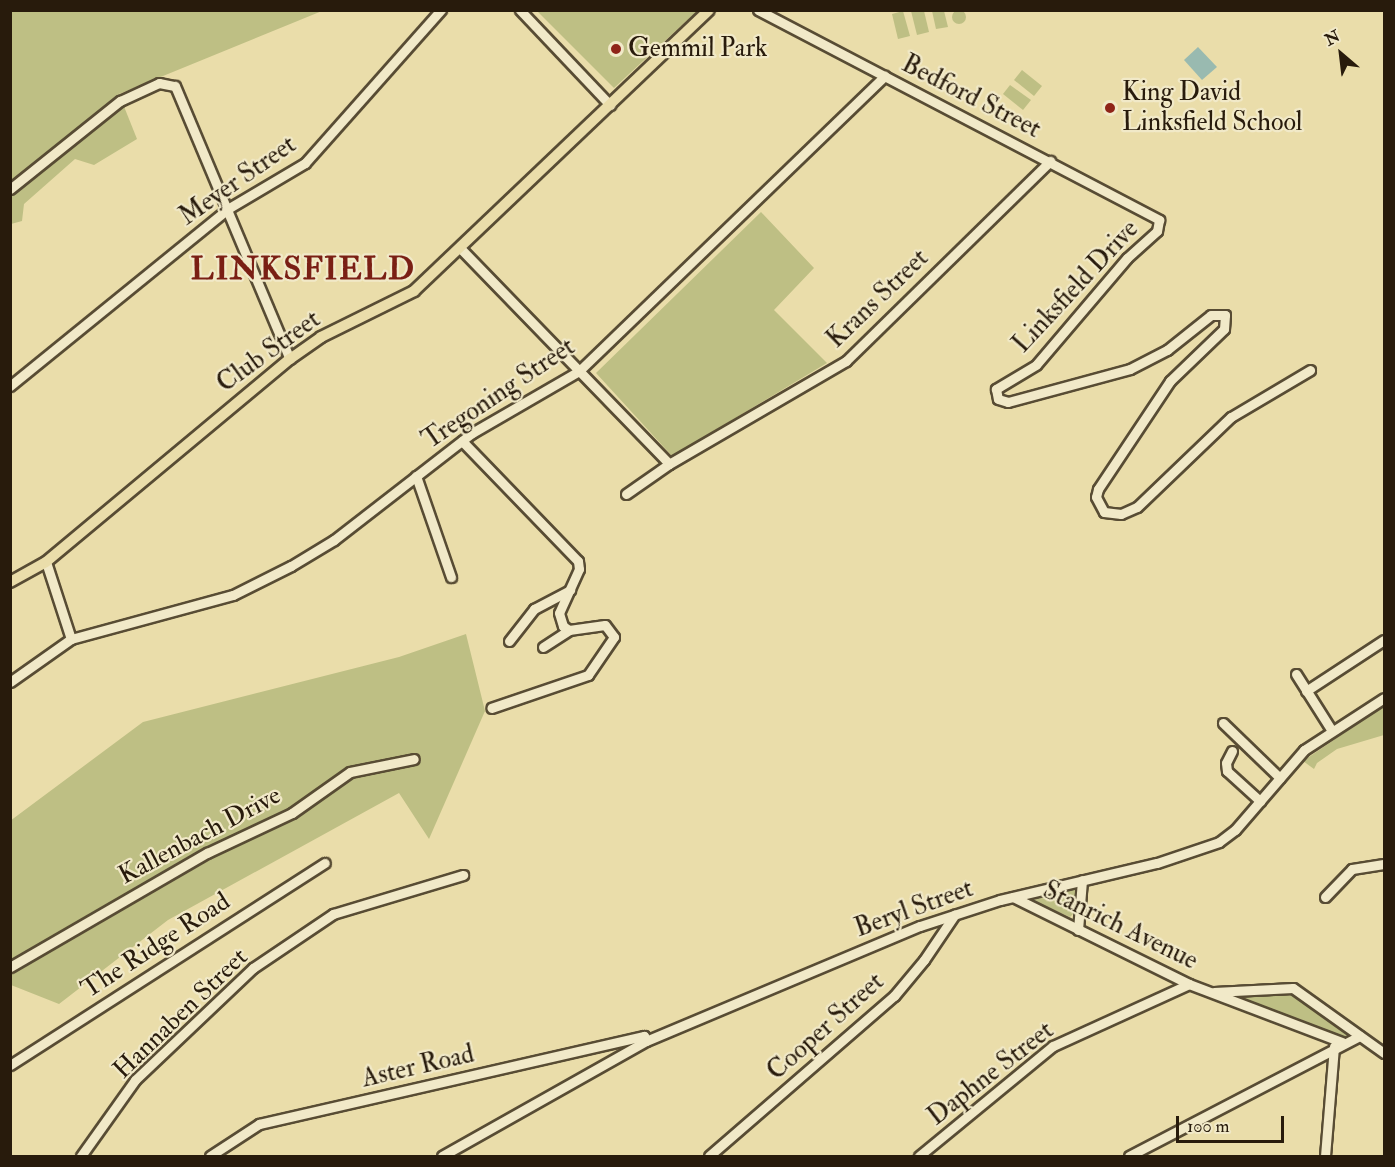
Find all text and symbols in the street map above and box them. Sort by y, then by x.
north arrow [1311,24,1371,84]
text: N [1322,26,1344,50]
place label: Gemmil Park [628,33,767,65]
marker: Gemmil Park [609,42,623,56]
street label: Bedford Street [896,49,1046,145]
place label: King David Linksfield School [1122,77,1302,138]
marker: King David Linksfield School [1103,101,1117,115]
street label: Meyer Street [174,129,302,233]
street label: Linksfield Drive [1007,214,1145,360]
street label: Krans Street [821,243,935,355]
district label: LINKSFIELD [191,250,415,288]
street label: Club Street [211,304,327,400]
street label: Tregoning Street [417,332,581,456]
street label: Kallenbach Drive [114,780,286,892]
street label: Beryl Street [851,873,977,945]
street label: Stanrich Avenue [1038,875,1202,977]
street label: The Ridge Road [76,886,236,1006]
street label: Hannaben Street [107,942,255,1086]
street label: Cooper Street [761,967,891,1087]
street label: Daphne Street [922,1015,1060,1133]
street label: Aster Road [359,1039,477,1095]
scale bar [1179,1104,1287,1142]
text: 100 m [1187,1115,1230,1138]

